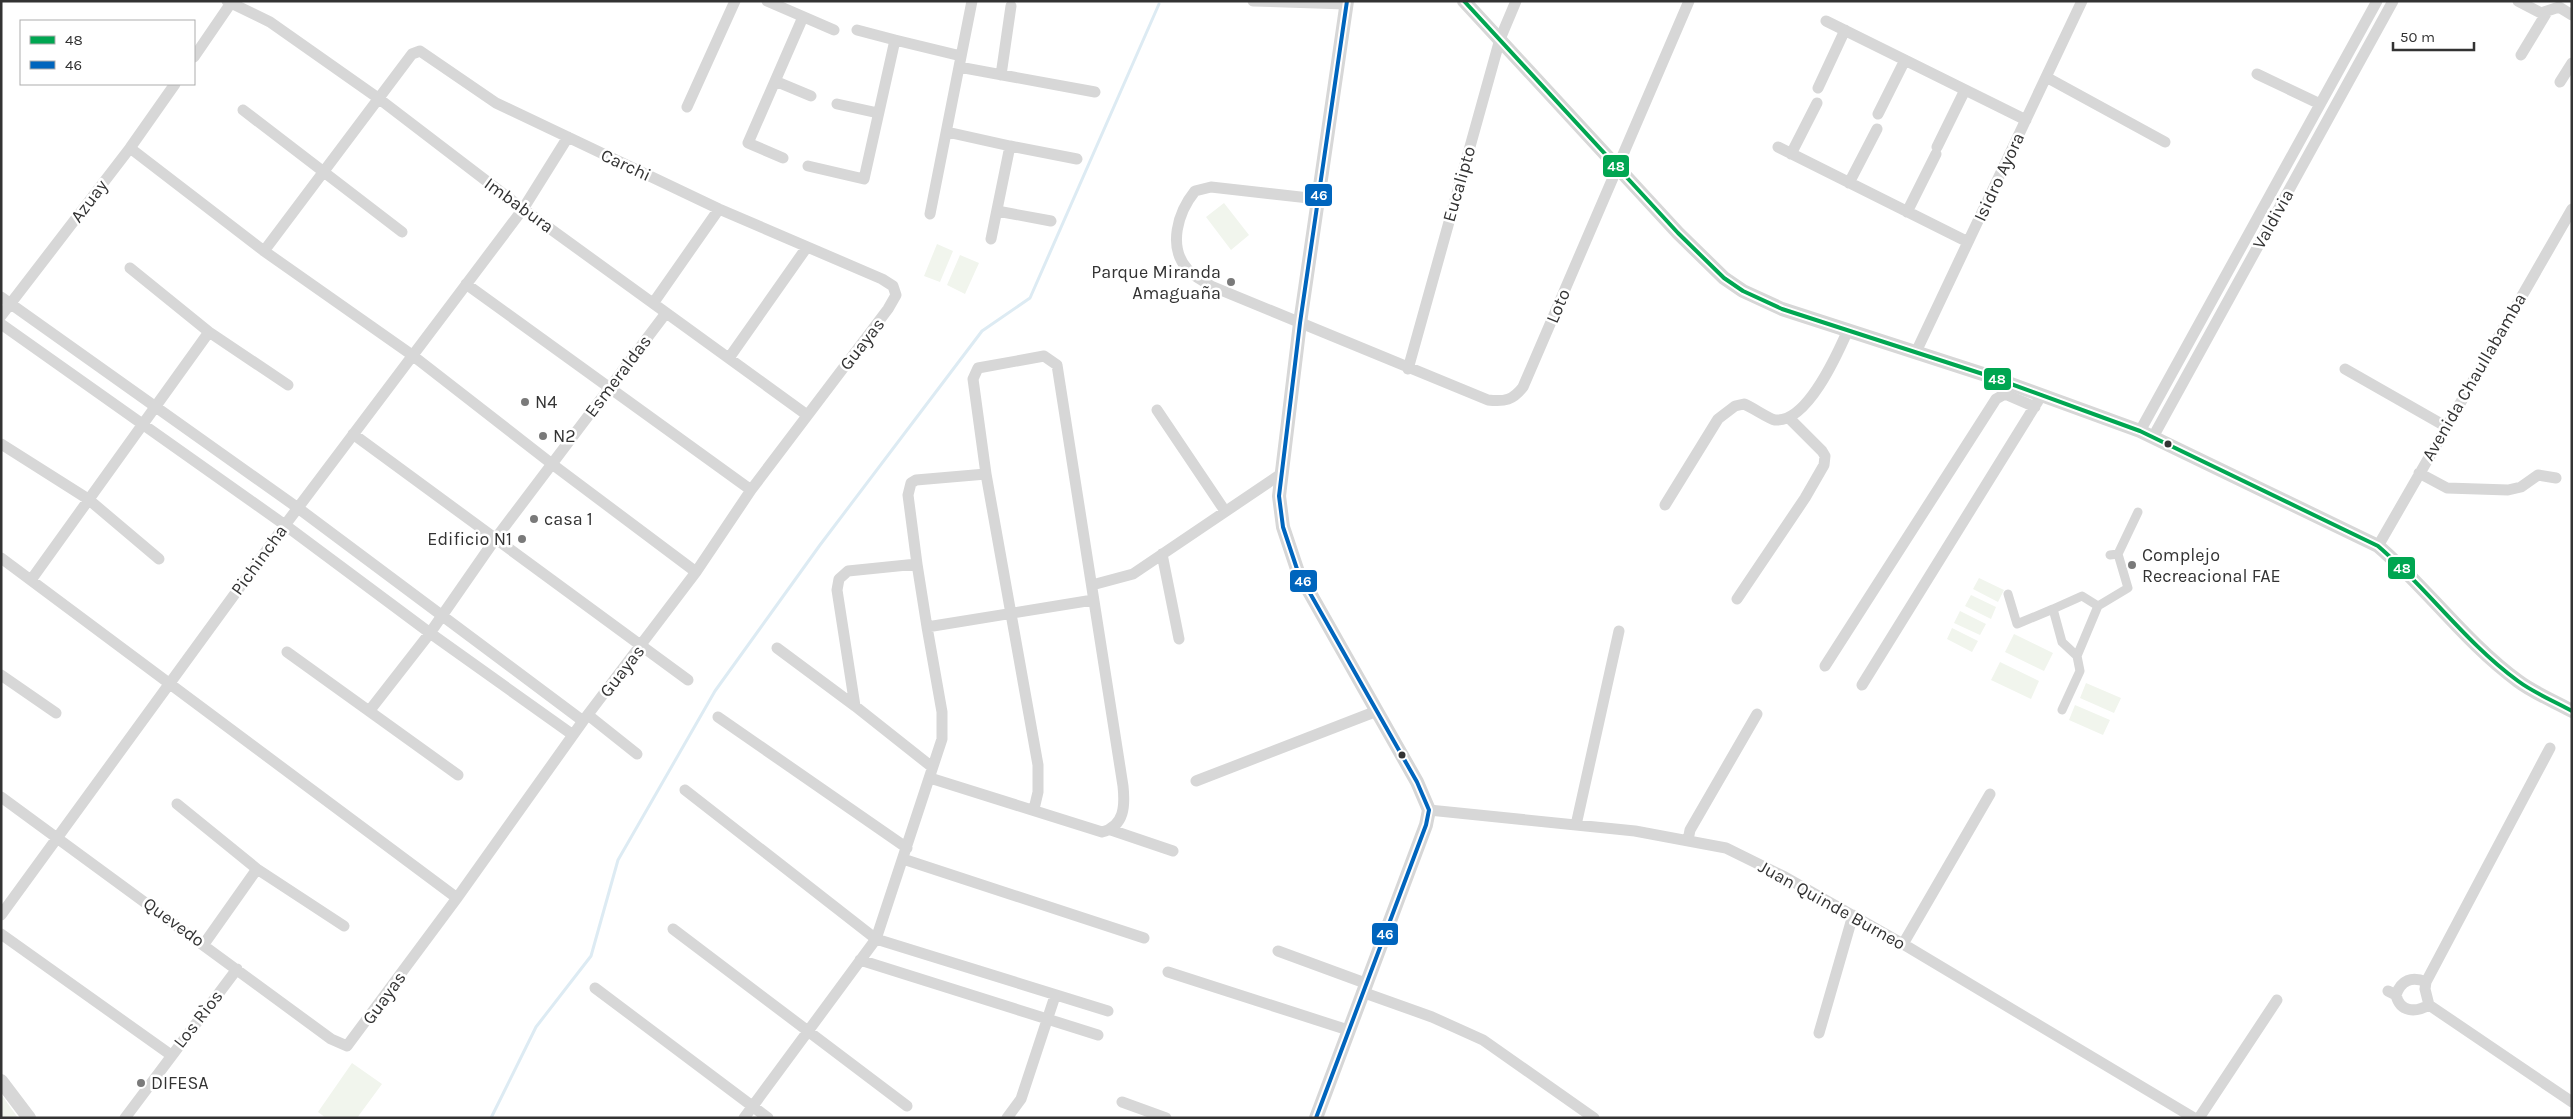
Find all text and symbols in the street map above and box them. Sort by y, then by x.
legend [20,20,195,85]
scale bar [2393,20,2474,52]
text: 50 m [2400,28,2435,46]
text: 48 [65,31,83,49]
text: 46 [65,56,82,74]
street label: Isidro Ayora [1969,129,2029,225]
street label: Carchi [597,144,655,186]
street label: Eucalipto [1438,144,1480,224]
line badge: 48 [1602,154,1630,178]
text: 48 [1607,158,1625,175]
street label: Imbabura [480,172,558,238]
street label: Azuay [66,175,113,227]
line badge: 46 [1304,183,1333,207]
street label: Valdivia [2248,185,2298,253]
text: 46 [1311,187,1327,204]
place label: Parque Miranda Amaguaña [1091,261,1221,304]
marker: Parque Miranda Amaguaña [1225,276,1237,288]
street label: Loto [1541,286,1575,326]
street label: Avenida Chaullabamba [2417,289,2531,465]
street label: Guayas [835,314,889,374]
street label: Esmeraldas [580,331,656,421]
line badge: 48 [1983,367,2012,391]
text: 48 [1988,371,2006,388]
place label: N4 [535,391,557,413]
marker: N4 [519,396,531,408]
place label: N2 [553,425,576,447]
marker: N2 [537,430,549,442]
unlabelled marker [2163,439,2173,449]
place label: casa 1 [544,508,593,530]
marker: casa 1 [528,513,540,525]
street label: Pichincha [226,520,292,600]
place label: Edificio N1 [427,528,512,550]
marker: Edificio N1 [516,533,528,545]
place label: Complejo Recreacional FAE [2142,544,2281,587]
line badge: 48 [2387,556,2416,580]
marker: Complejo Recreacional FAE [2126,559,2138,571]
text: 48 [2393,560,2411,577]
line badge: 46 [1289,569,1318,593]
text: 46 [1295,573,1311,590]
street label: Guayas [595,641,649,701]
unlabelled marker [1397,750,1407,760]
street label: Juan Quinde Burneo [1755,855,1909,955]
street label: Quevedo [139,892,209,952]
line badge: 46 [1371,922,1399,946]
text: 46 [1377,926,1393,943]
street label: Guayas [357,967,411,1029]
street label: Los Rìos [169,986,227,1052]
place label: DIFESA [151,1072,209,1094]
marker: DIFESA [135,1077,147,1089]

